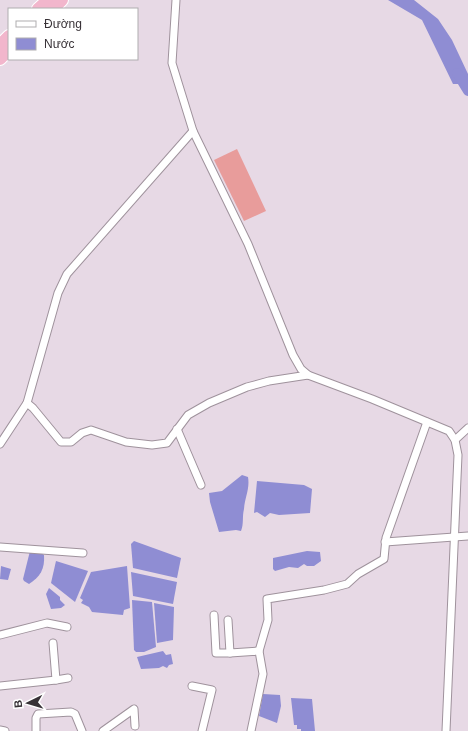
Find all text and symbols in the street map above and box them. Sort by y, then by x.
legend [8,8,138,60]
text: Đường [44,17,82,31]
text: Nước [44,37,75,51]
north arrow [8,683,48,723]
text: B [12,699,24,708]

